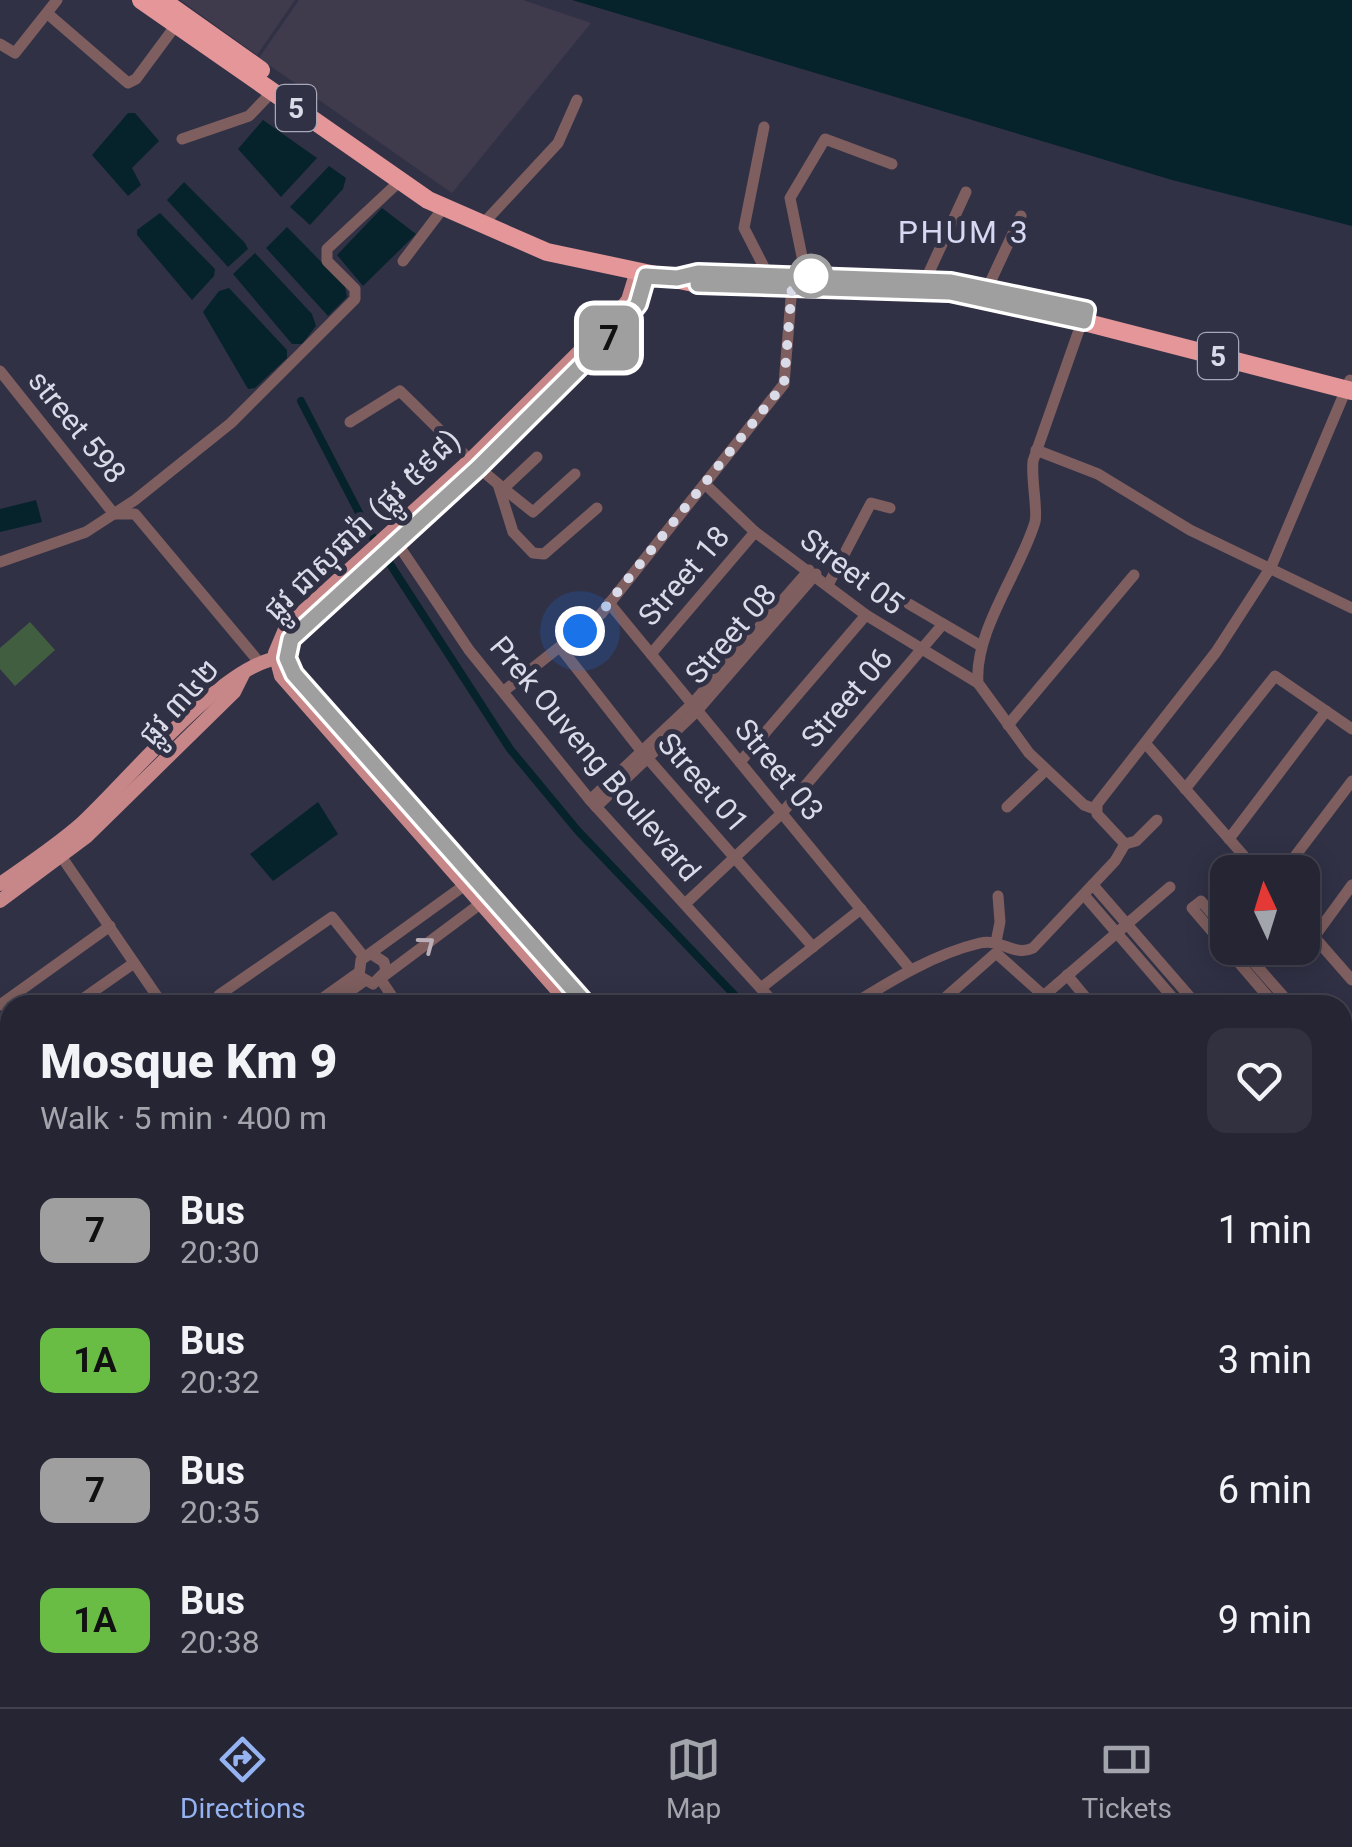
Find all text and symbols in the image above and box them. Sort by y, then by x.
road number: 5 [276,85,316,131]
district label: PHUM 3 [898,213,1030,251]
unlabelled marker [790,255,832,297]
line badge: 7 [576,306,642,370]
text: 7 [599,318,619,359]
road number: 5 [1198,333,1238,379]
street label: street 598 [21,363,133,490]
street label: ផ្លូវ ជាសុផារ៉ា (ផ្លូវ ៥៩៨) [256,422,473,634]
street label: Street 18 [631,519,736,633]
street label: Street 05 [794,521,911,622]
street label: Street 08 [678,577,783,691]
your location [555,606,605,656]
street label: Prek Ouveng Boulevard [483,629,708,888]
street label: Street 06 [794,641,899,755]
street label: ផ្លូវ ៣៤២ [131,651,233,758]
street label: Street 03 [728,712,831,827]
street label: Street 01 [651,726,756,840]
north arrow [1210,855,1320,965]
map controls [1210,855,1320,965]
one-way arrow [416,938,434,955]
button: heart [1207,1028,1312,1133]
text: Mosque Km 9 [40,1033,337,1090]
text: Walk · 5 min · 400 m [40,1099,327,1137]
text: Bus [180,1189,245,1233]
text: 1 min [1218,1208,1312,1252]
text: 7 [85,1210,105,1251]
text: 20:30 [180,1233,260,1271]
text: Bus [180,1319,245,1363]
text: 3 min [1218,1338,1312,1382]
text: 1A [73,1340,117,1381]
text: 20:32 [180,1363,260,1401]
text: Bus [180,1449,245,1493]
text: 6 min [1218,1468,1312,1512]
text: 7 [85,1470,105,1511]
text: 20:35 [180,1493,260,1531]
text: Bus [180,1579,245,1623]
text: 9 min [1218,1598,1312,1642]
text: 1A [73,1600,117,1641]
text: 20:38 [180,1623,260,1661]
tab: Directions [180,1732,306,1825]
tab: Map [666,1732,721,1825]
tab: Tickets [1081,1732,1172,1825]

